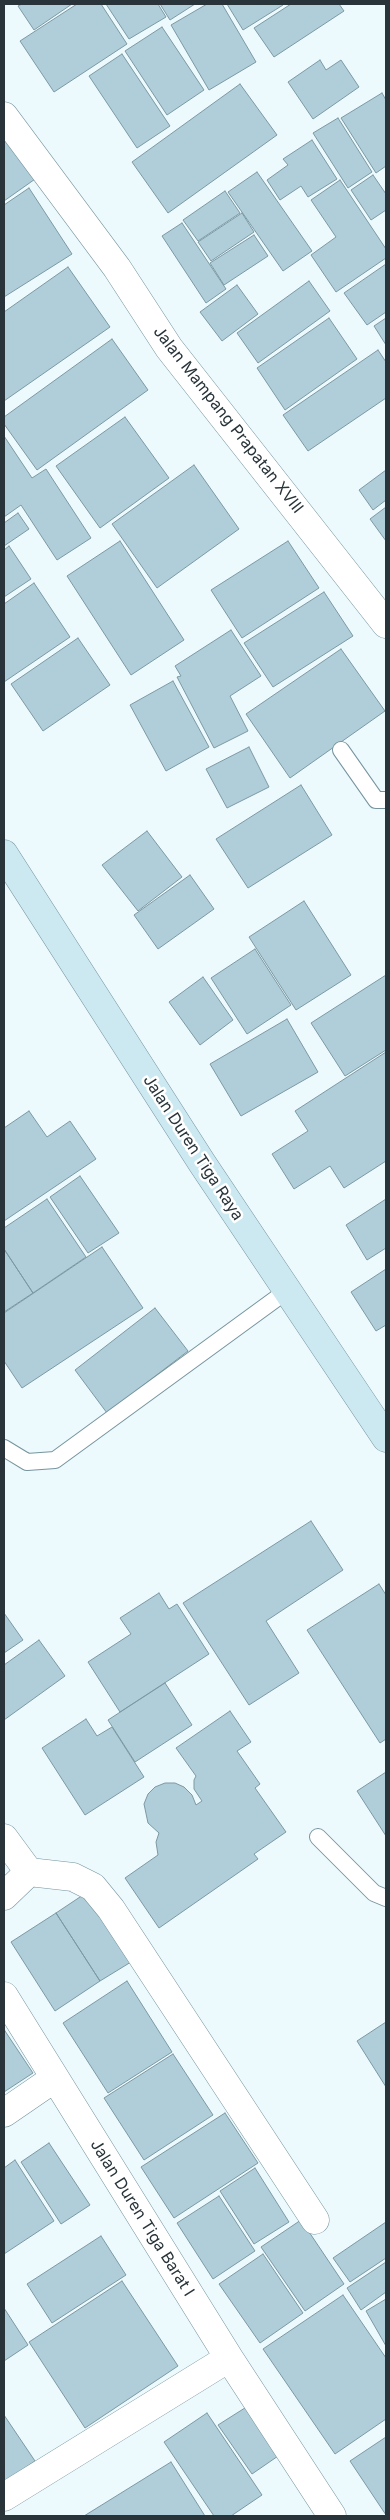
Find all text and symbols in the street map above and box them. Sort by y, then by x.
street label: Jalan Mampang Prapatan XVIII [149,323,307,517]
street label: Jalan Duren Tiga Raya [139,1072,247,1224]
street label: Jalan Duren Tiga Barat I [86,2136,198,2300]

